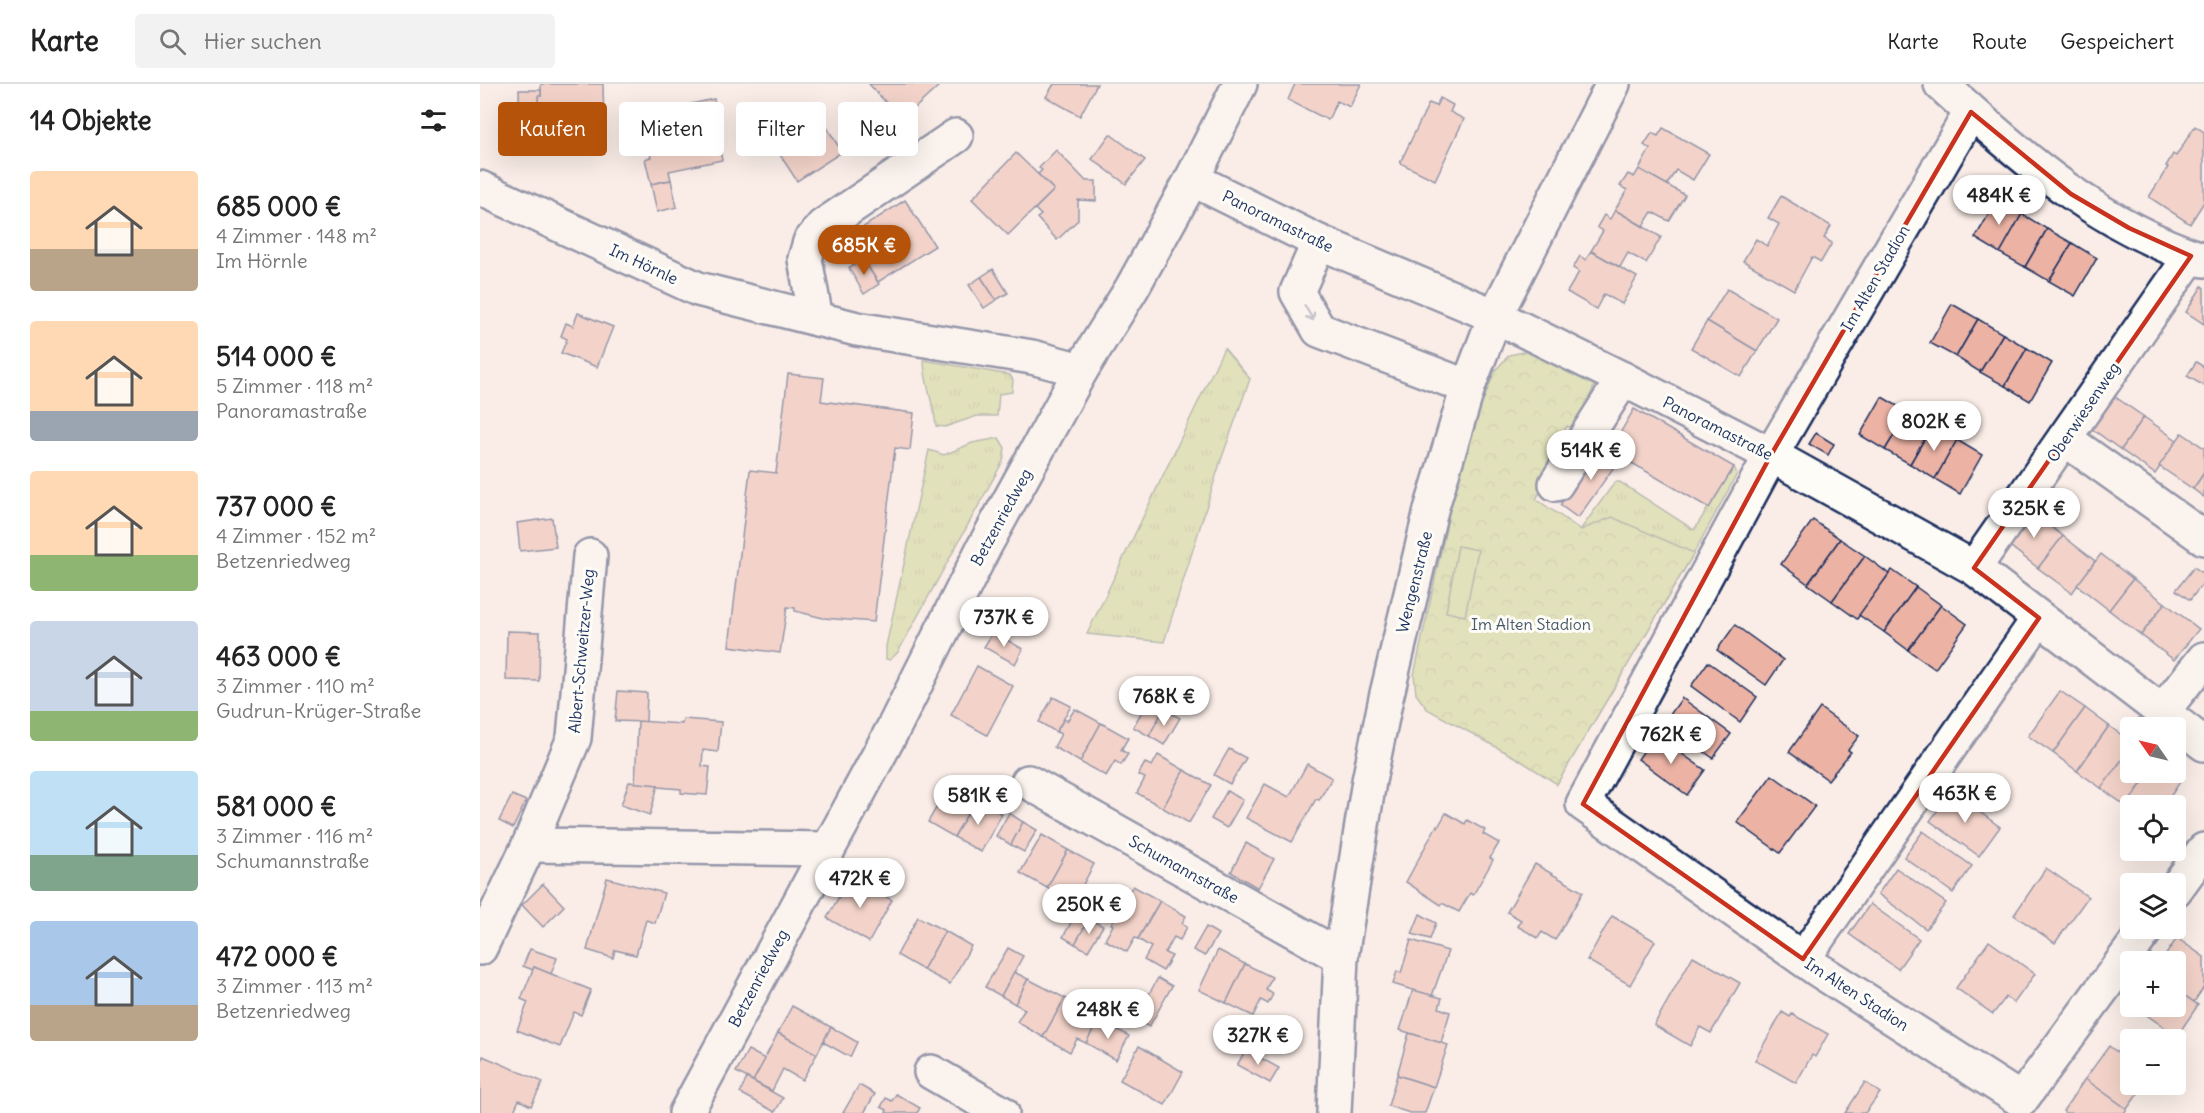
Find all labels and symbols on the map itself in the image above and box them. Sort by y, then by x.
pin: 484K € [1950,175,2048,226]
street label: Panoramastraße [1219,186,1337,256]
street label: Im Alten Stadion [1836,221,1914,335]
pin: 685K € [815,225,913,276]
street label: Im Hörnle [607,239,681,289]
one-way arrow [1304,304,1316,321]
street label: Oberwiesenweg [2042,358,2124,466]
street label: Panoramastraße [1660,392,1776,464]
pin: 802K € [1885,401,1983,452]
pin: 514K € [1542,430,1640,481]
street label: Betzenriedweg [966,465,1036,569]
pin: 325K € [1985,488,2083,539]
street label: Wengenstraße [1392,529,1436,635]
street label: Albert-Schweitzer-Weg [564,568,598,734]
pin: 737K € [955,597,1053,648]
park label: Im Alten Stadion [1471,614,1591,634]
pin: 768K € [1115,676,1213,727]
pin: 762K € [1622,714,1720,765]
north arrow [2120,717,2186,783]
pin: 463K € [1916,773,2014,824]
pin: 581K € [929,775,1027,826]
street label: Schumannstraße [1125,831,1243,907]
pin: 472K € [811,858,909,909]
pin: 250K € [1040,884,1138,935]
street label: Betzenriedweg [724,926,792,1030]
street label: Im Alten Stadion [1801,953,1913,1035]
pin: 248K € [1059,989,1157,1040]
pin: 327K € [1209,1015,1307,1066]

